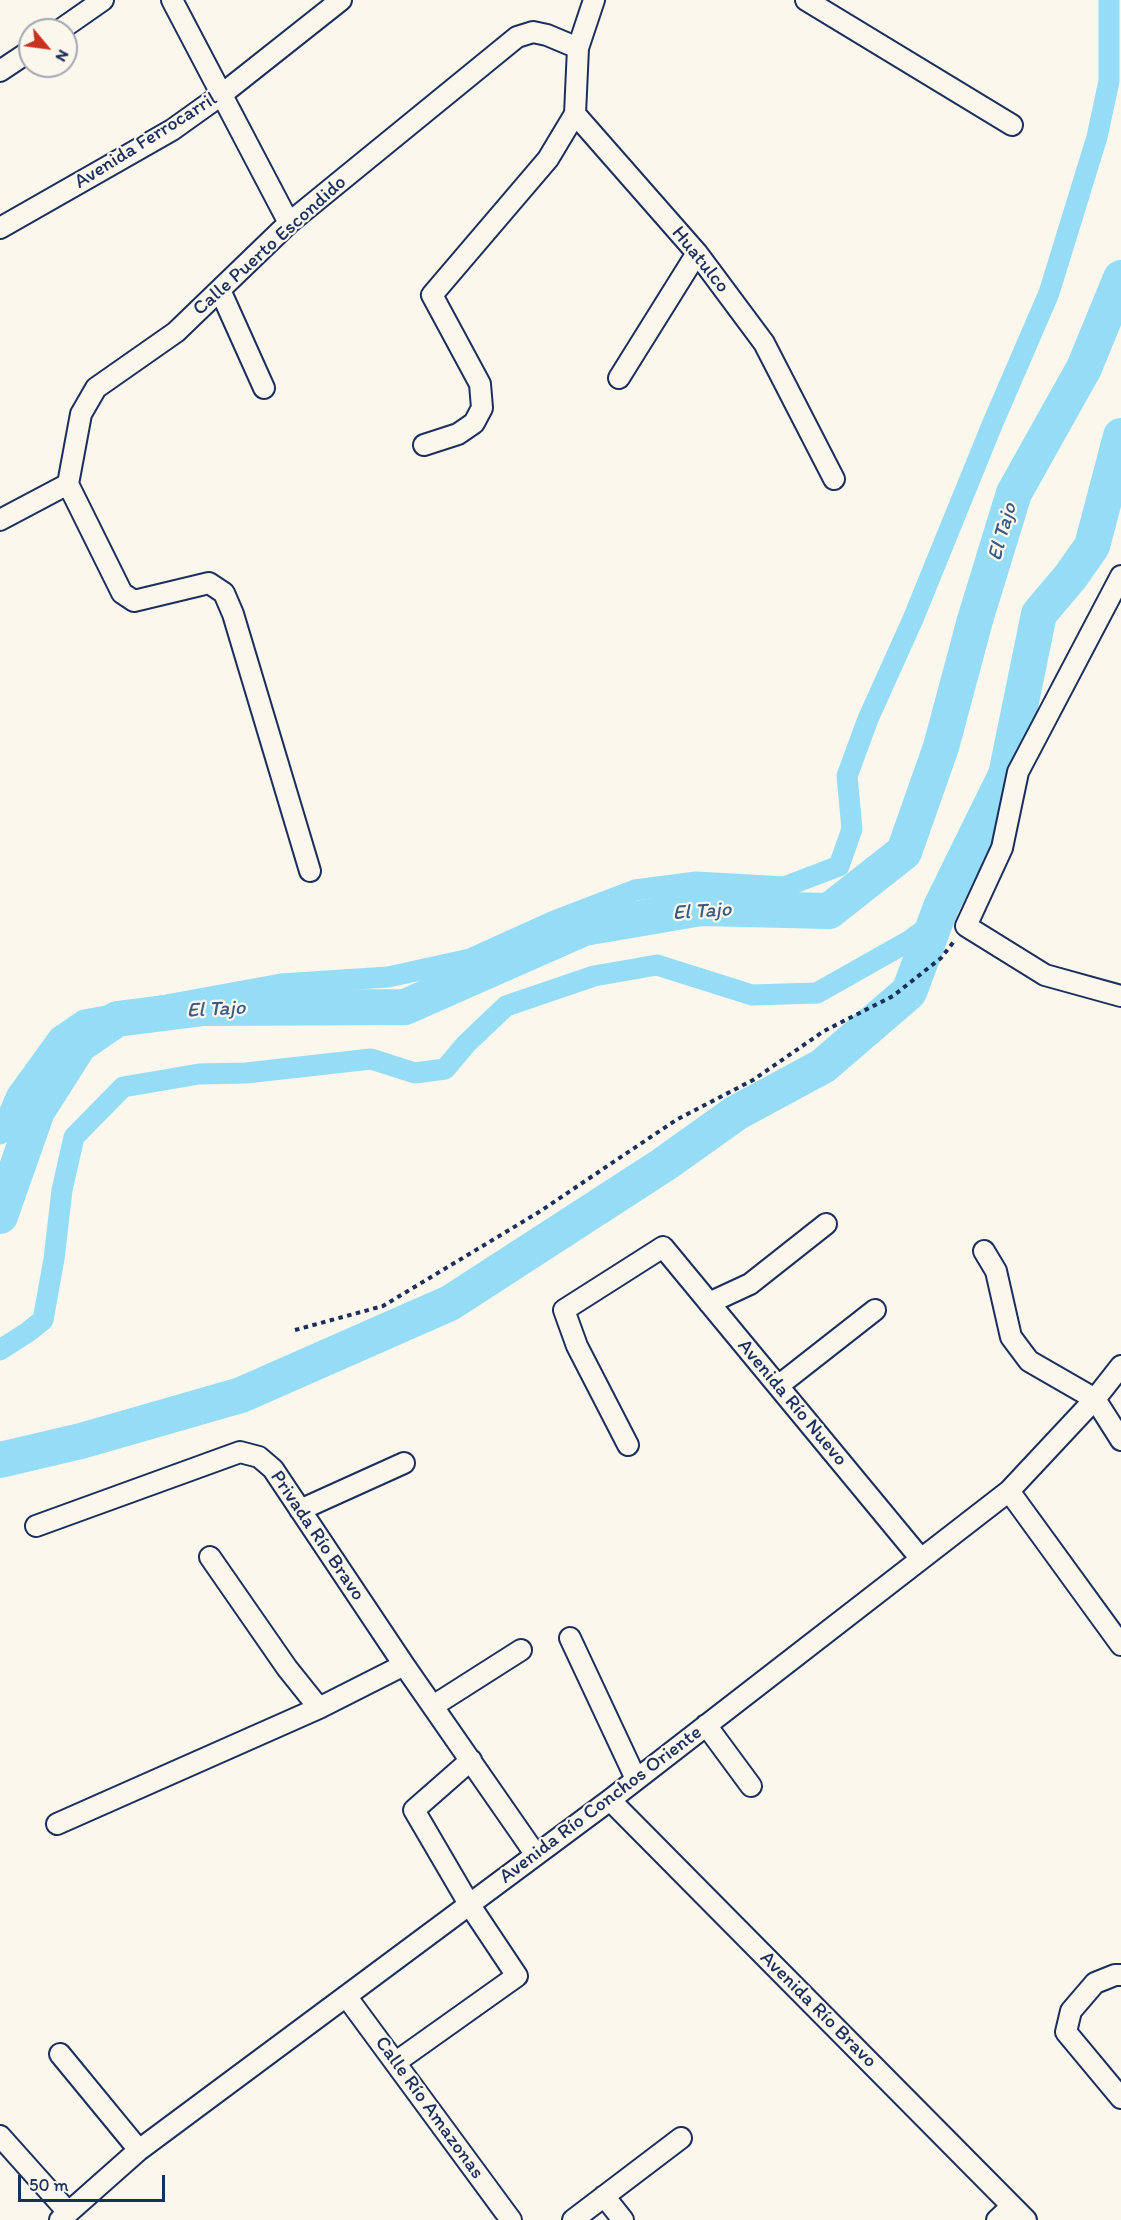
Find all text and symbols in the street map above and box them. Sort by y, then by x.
north arrow [18,18,78,78]
text: N [52,47,73,65]
street label: Avenida Ferrocarril [70,87,222,195]
street label: Calle Puerto Escondido [188,171,352,321]
street label: Huatulco [666,222,734,298]
water label: El Tajo [983,500,1023,564]
water label: El Tajo [672,897,732,927]
water label: El Tajo [186,996,246,1024]
street label: Avenida Río Nuevo [732,1335,852,1471]
street label: Privada Río Bravo [265,1466,369,1606]
street label: Avenida Río Conchos Oriente [495,1721,707,1889]
street label: Avenida Río Bravo [755,1947,881,2073]
street label: Calle Río Amazonas [369,2032,489,2184]
scale bar [21,2163,168,2201]
text: 50 m [29,2174,69,2196]

